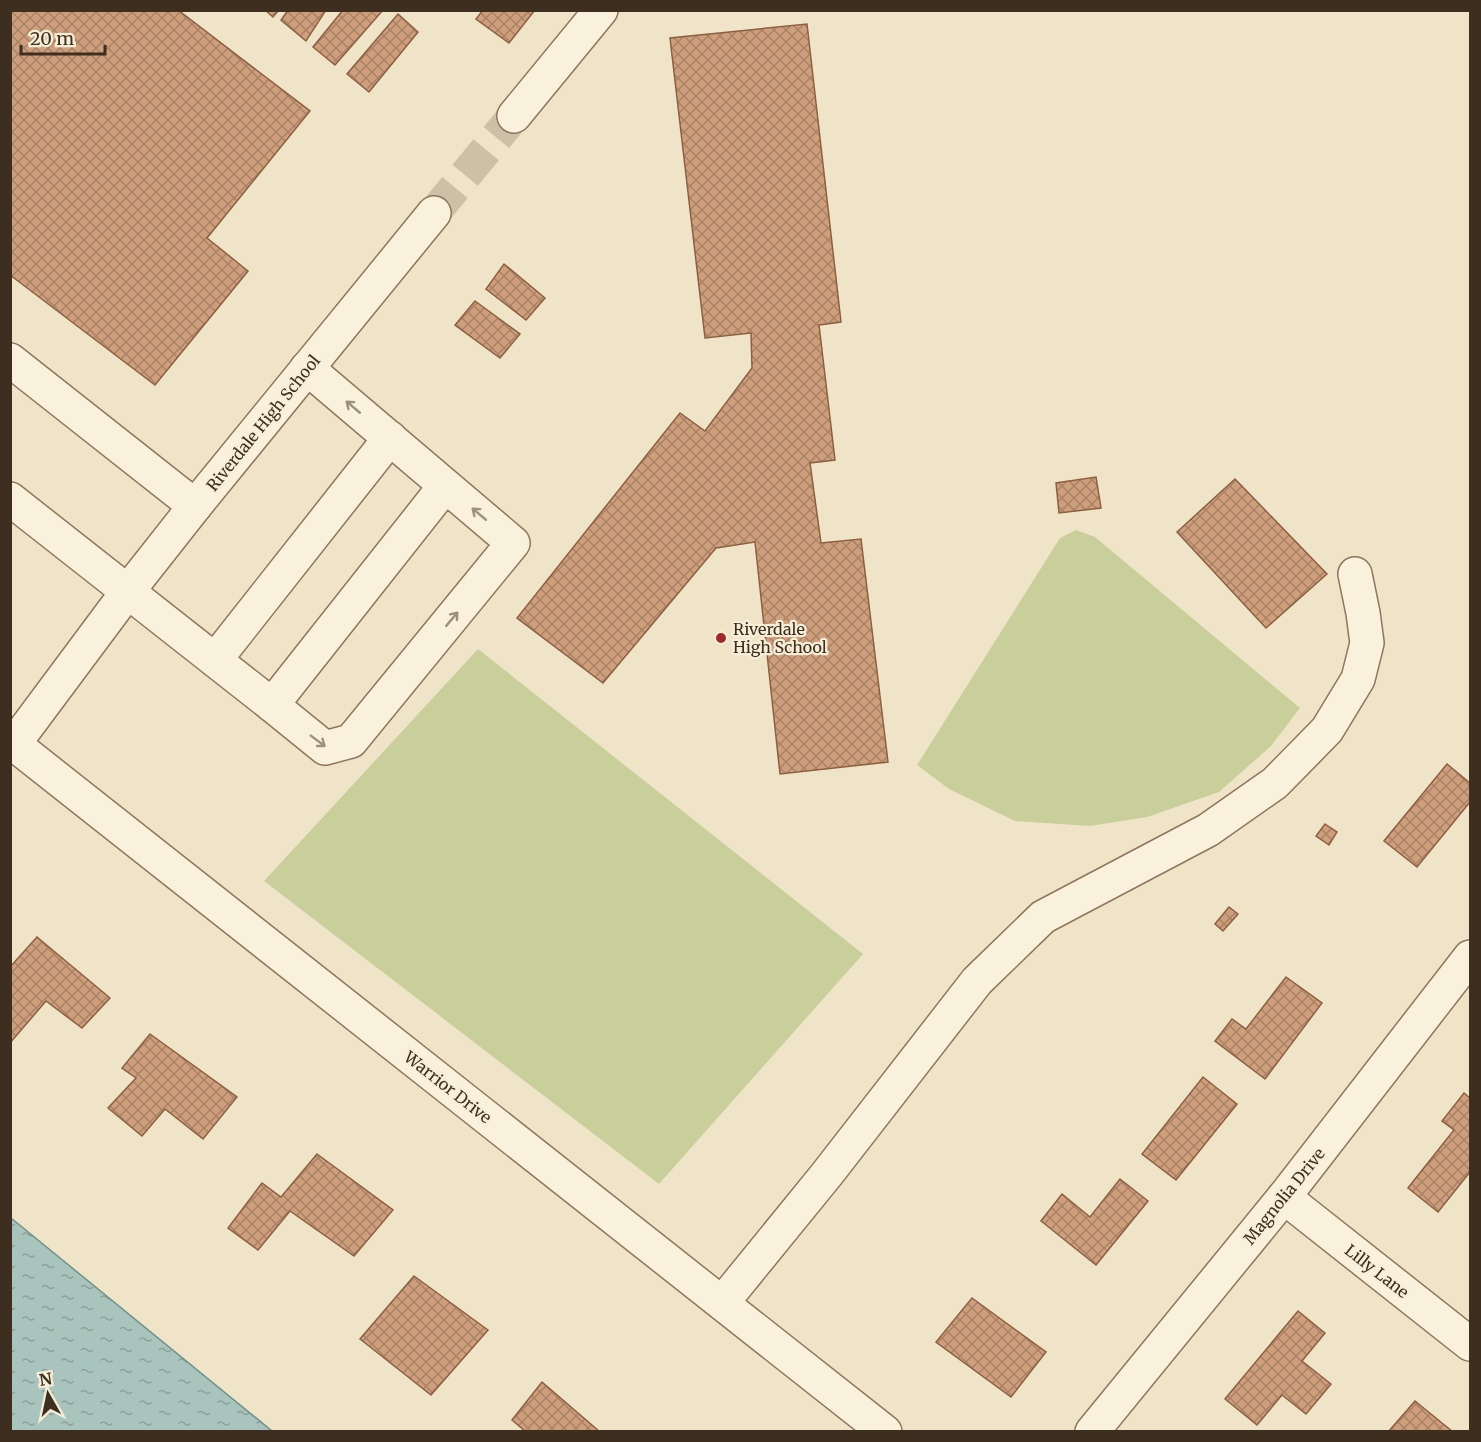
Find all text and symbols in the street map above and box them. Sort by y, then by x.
scale bar [21,18,105,56]
text: 20 m [30,27,74,50]
street label: Riverdale High School [202,351,324,495]
one-way arrow [346,400,361,414]
one-way arrow [471,508,487,521]
one-way arrow [445,612,459,627]
place label: Riverdale High School [733,619,827,657]
marker: Riverdale High School [714,631,728,645]
one-way arrow [309,735,325,748]
street label: Warrior Drive [400,1046,496,1127]
street label: Magnolia Drive [1239,1144,1329,1248]
street label: Lilly Lane [1341,1240,1413,1302]
north arrow [18,1364,78,1424]
text: N [38,1368,54,1390]

